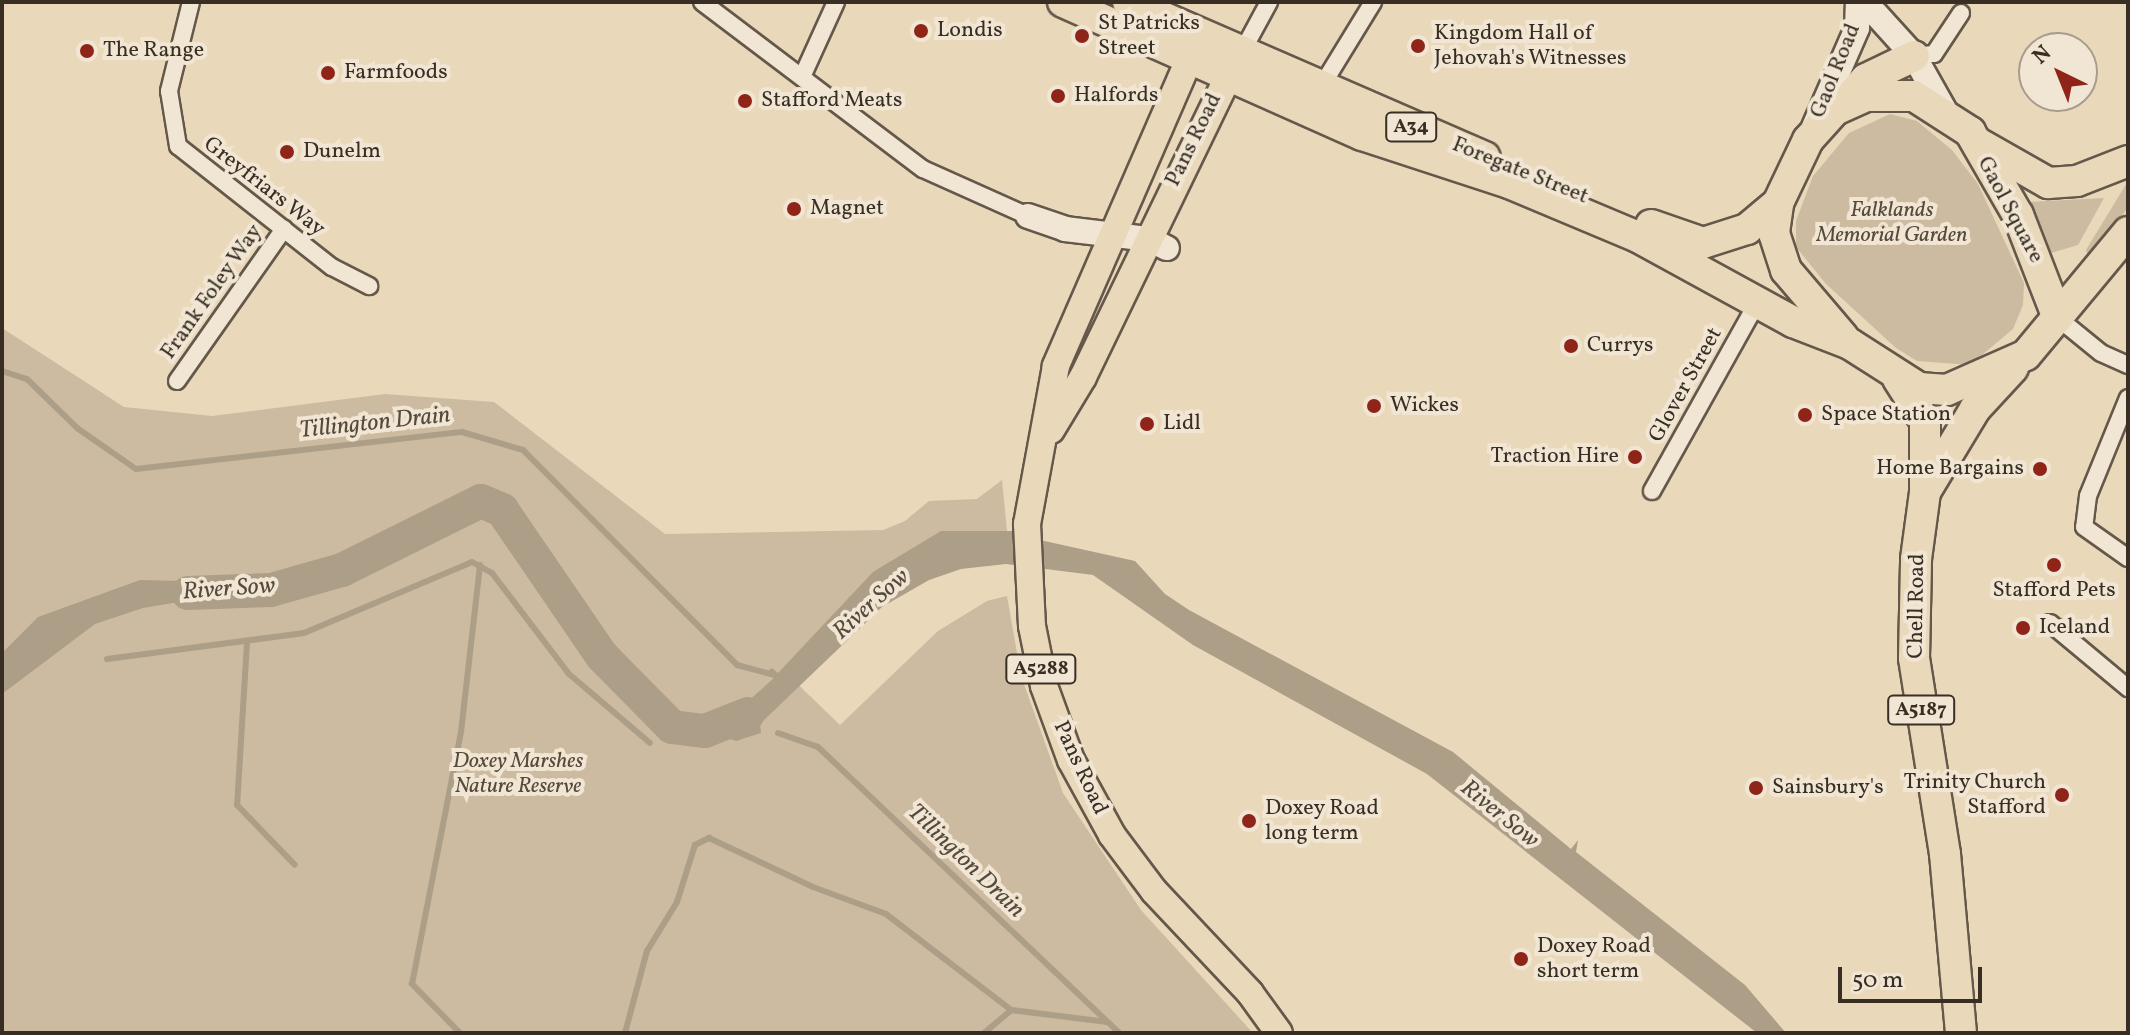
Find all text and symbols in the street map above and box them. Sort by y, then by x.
place label: St Patricks Street [1098,10,1200,62]
place label: Londis [937,18,1003,44]
place label: Kingdom Hall of Jehovah's Witnesses [1434,20,1627,72]
street label: Gaol Road [1805,20,1867,122]
marker: Londis [912,22,930,40]
marker: St Patricks Street [1073,27,1091,45]
north arrow [2018,32,2098,112]
marker: Kingdom Hall of Jehovah's Witnesses [1409,37,1427,55]
place label: The Range [103,38,204,64]
text: N [2026,39,2059,72]
marker: The Range [78,42,96,60]
place label: Farmfoods [344,60,448,86]
marker: Farmfoods [319,64,337,82]
place label: Halfords [1074,83,1158,109]
marker: Halfords [1049,87,1067,105]
place label: Stafford Meats [761,88,902,114]
street label: Pans Road [1160,89,1228,191]
marker: Stafford Meats [736,92,754,110]
road number: A34 [1385,111,1437,143]
street label: Greyfriars Way [198,131,330,243]
street label: Foregate Street [1448,132,1592,210]
place label: Dunelm [303,139,381,165]
marker: Dunelm [278,143,296,161]
street label: Gaol Square [1971,152,2049,268]
place label: Magnet [810,196,884,222]
park label: Falklands Memorial Garden [1817,197,1967,248]
marker: Magnet [785,200,803,218]
street label: Frank Foley Way [155,219,269,365]
street label: Glover Street [1644,323,1728,447]
place label: Currys [1587,333,1654,359]
marker: Currys [1562,337,1580,355]
place label: Wickes [1390,393,1459,419]
marker: Wickes [1365,397,1383,415]
water label: Tillington Drain [298,402,452,446]
place label: Space Station [1821,402,1951,428]
marker: Space Station [1796,406,1814,424]
place label: Lidl [1163,411,1201,437]
marker: Lidl [1138,415,1156,433]
place label: Traction Hire [1491,444,1619,470]
marker: Traction Hire [1626,448,1644,466]
place label: Home Bargains [1876,456,2024,482]
marker: Home Bargains [2031,460,2049,478]
street label: Chell Road [1903,553,1931,659]
marker: Stafford Pets [2045,556,2063,574]
water label: River Sow [828,563,916,647]
water label: River Sow [182,572,276,608]
place label: Stafford Pets [1992,578,2116,604]
place label: Iceland [2039,615,2110,641]
marker: Iceland [2014,619,2032,637]
road number: A5288 [1005,653,1077,685]
road number: A5187 [1887,694,1955,726]
street label: Pans Road [1047,717,1113,819]
park label: Doxey Marshes Nature Reserve [453,748,583,800]
place label: Trinity Church Stafford [1903,769,2046,820]
water label: River Sow [1454,775,1544,855]
place label: Sainsbury's [1772,775,1884,801]
marker: Sainsbury's [1747,779,1765,797]
marker: Trinity Church Stafford [2053,786,2071,804]
place label: Doxey Road long term [1265,795,1380,846]
water label: Tillington Drain [900,799,1030,925]
marker: Doxey Road long term [1240,812,1258,830]
place label: Doxey Road short term [1537,933,1652,984]
marker: Doxey Road short term [1512,950,1530,968]
scale bar [1842,951,1986,1001]
text: 50 m [1852,964,1904,998]

